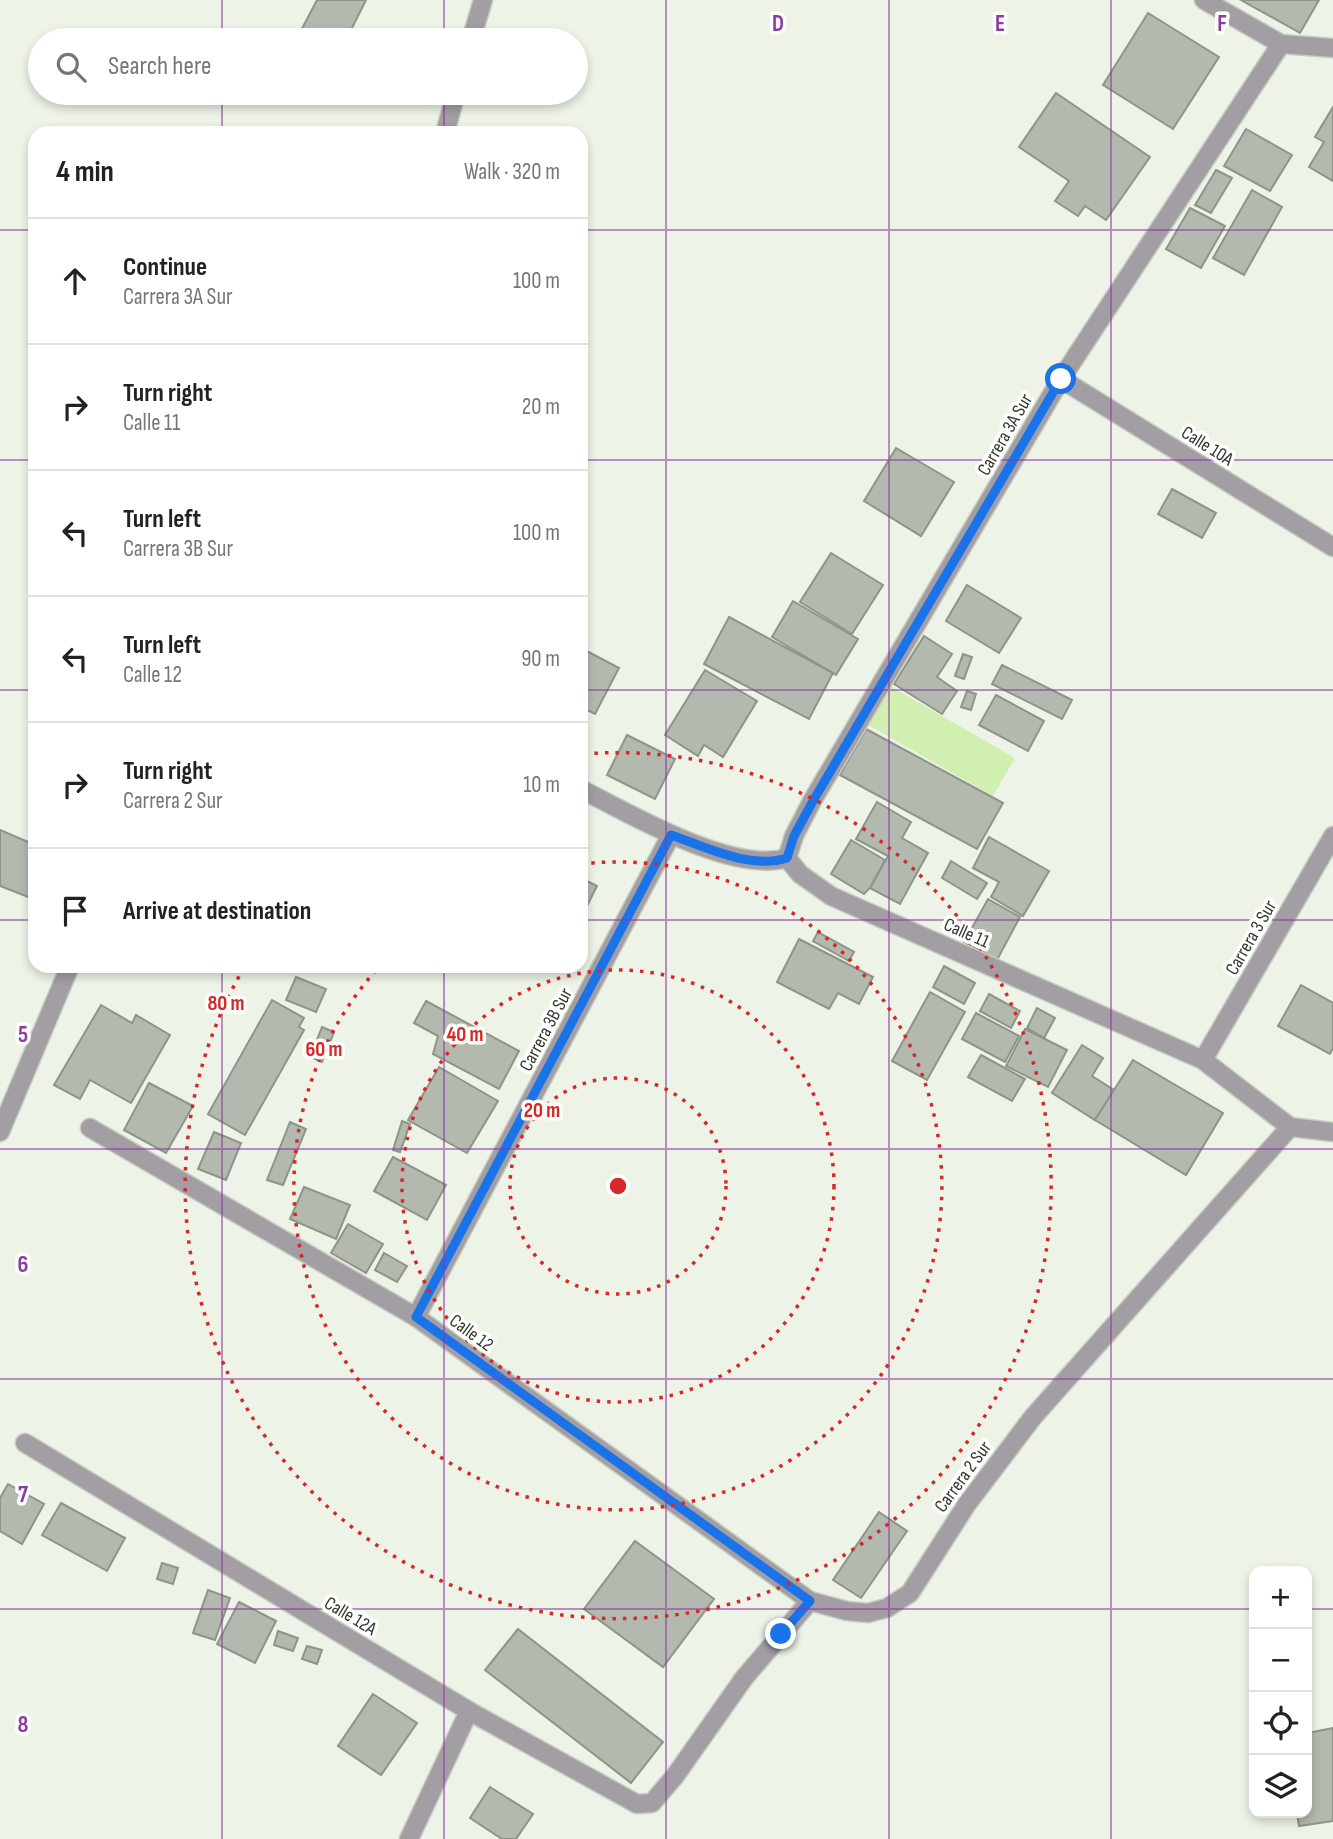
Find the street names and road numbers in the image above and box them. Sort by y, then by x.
street label: Carrera 3A Sur [973,389,1038,480]
street label: Calle 10A [1177,421,1238,472]
street label: Carrera 3 Sur [1221,896,1282,979]
street label: Calle 11 [940,913,993,954]
street label: Carrera 3B Sur [515,984,578,1075]
street label: Calle 12 [445,1310,498,1357]
street label: Carrera 2 Sur [930,1436,997,1517]
street label: Calle 12A [320,1592,381,1641]

